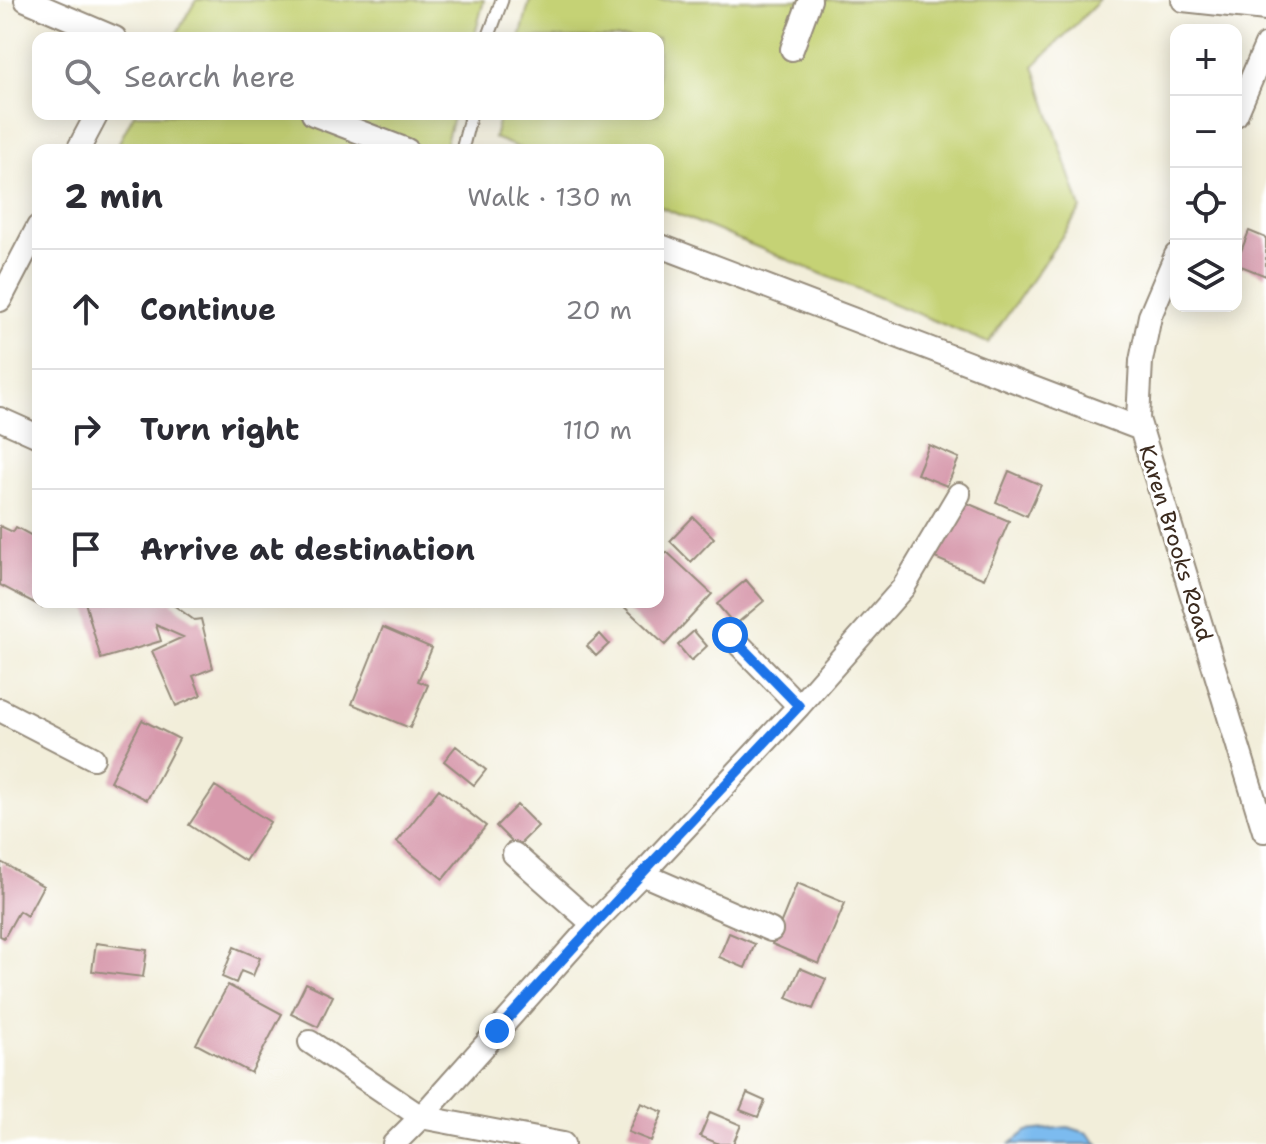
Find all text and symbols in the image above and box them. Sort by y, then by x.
map controls [1170,24,1242,312]
button: + [1170,24,1242,96]
search box [32,32,664,120]
icon: search [60,54,104,98]
text: Search here [124,56,295,97]
button: − [1170,96,1242,168]
button: locate [1170,168,1242,240]
text: 2 min [64,173,163,219]
text: Walk · 130 m [467,179,632,214]
button: layers [1170,240,1242,312]
icon: ahead [64,287,108,331]
text: Continue [140,289,276,330]
text: 20 m [565,292,632,327]
icon: right [64,407,108,451]
text: Turn right [140,409,299,450]
text: 110 m [562,412,632,447]
street label: Karen Brooks Road [1132,441,1220,645]
icon: arrive [64,527,108,571]
text: Arrive at destination [140,529,475,570]
route start [712,617,748,653]
route end [479,1013,515,1049]

